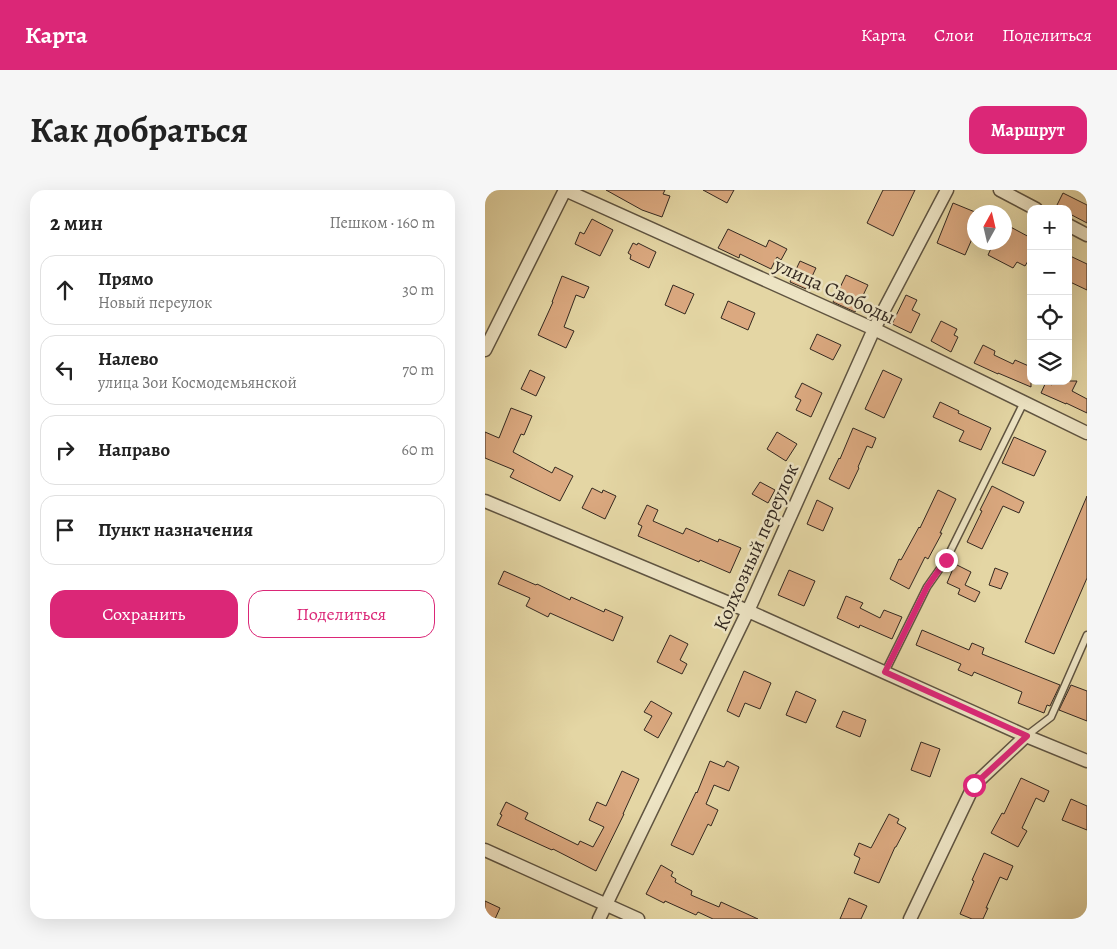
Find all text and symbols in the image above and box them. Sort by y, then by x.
text: Карта [25,19,87,51]
text: Карта [861,23,906,47]
text: Слои [934,23,974,47]
text: Поделиться [1002,23,1092,47]
text: Как добраться [30,106,248,154]
button: Маршрут [969,106,1087,154]
north arrow [967,205,1012,250]
map controls [1027,205,1072,385]
button: + [1027,205,1072,250]
text: 2 мин [50,209,103,237]
text: Пешком · 160 m [329,212,435,234]
button: − [1027,250,1072,295]
street label: улица Свободы [769,251,900,331]
text: Прямо [98,266,153,292]
icon: ahead [51,276,79,304]
text: 30 m [402,279,434,301]
text: Новый переулок [98,292,212,314]
button: locate [1027,295,1072,340]
button: layers [1027,340,1072,385]
text: Налево [98,346,158,372]
icon: left [51,356,79,384]
text: 70 m [402,359,434,381]
text: улица Зои Космодемьянской [98,372,297,394]
icon: right [51,436,79,464]
text: Направо [98,437,170,463]
text: 60 m [402,439,434,461]
street label: Колхозный переулок [707,459,805,635]
icon: arrive [51,516,79,544]
text: Пункт назначения [98,517,253,543]
route end [935,549,958,572]
button: Сохранить [50,590,238,638]
button: Поделиться [248,590,435,638]
route start [963,774,986,797]

